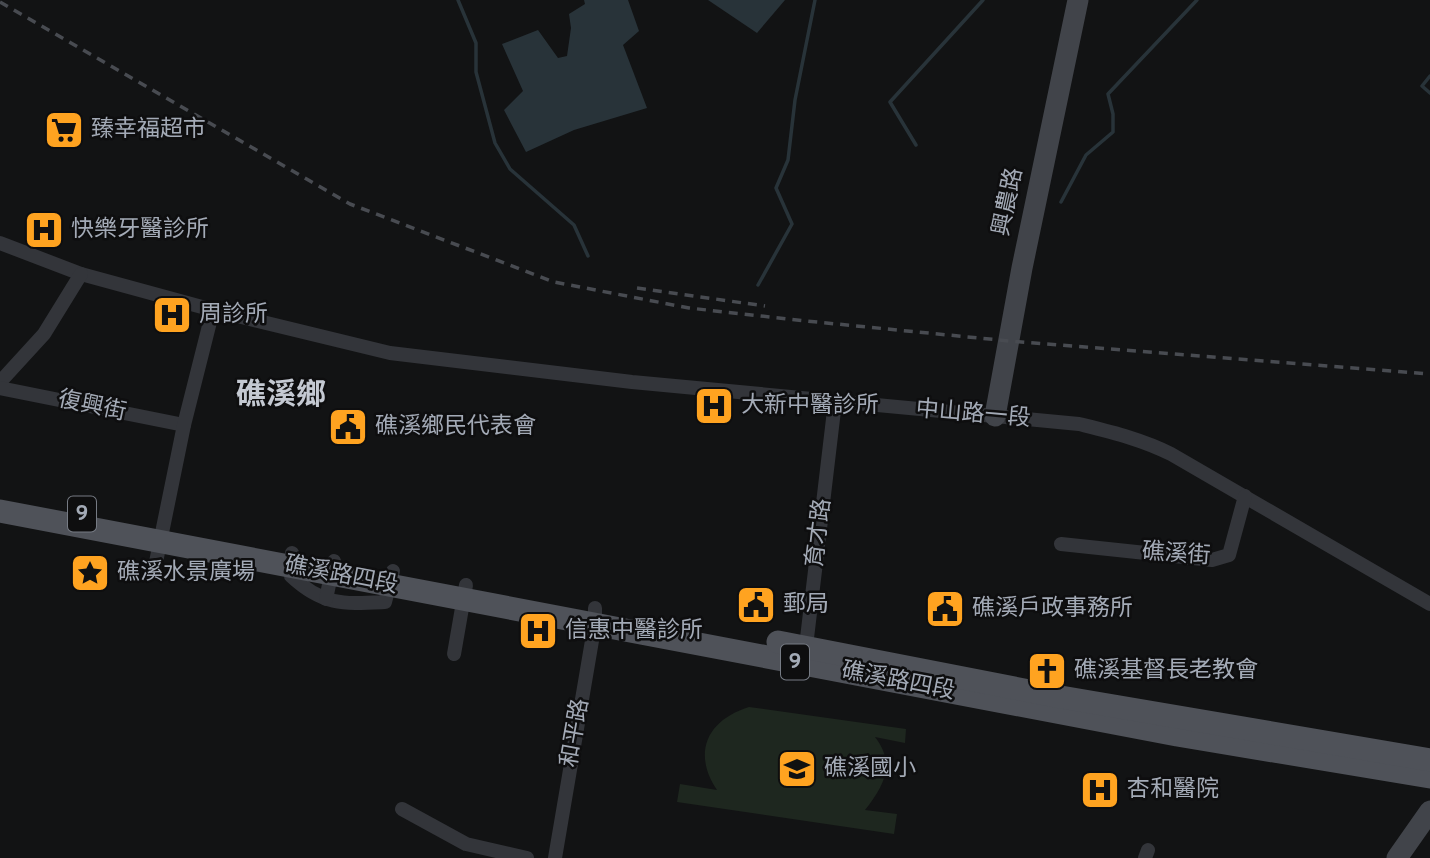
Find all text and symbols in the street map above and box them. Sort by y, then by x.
supermarket icon: 臻幸福超市 [43,109,85,151]
place label: 臻幸福超市 [91,116,206,145]
street label: 興農路 [988,165,1030,239]
hospital icon: 快樂牙醫診所 [23,209,65,251]
place label: 快樂牙醫診所 [71,216,209,245]
hospital icon: 周診所 [151,294,193,336]
place label: 周診所 [199,301,268,330]
district label: 礁溪鄉 [236,378,326,415]
hospital icon: 大新中醫診所 [693,385,735,427]
street label: 復興街 [55,386,129,428]
place label: 大新中醫診所 [741,392,879,421]
street label: 中山路一段 [914,396,1032,434]
public building icon: 礁溪鄉民代表會 [327,406,369,448]
place label: 礁溪鄉民代表會 [375,413,536,442]
road number: 9 [68,496,96,532]
street label: 育才路 [801,497,839,569]
street label: 礁溪街 [1141,538,1211,572]
street label: 礁溪路四段 [282,551,400,601]
place icon: 礁溪水景廣場 [69,552,111,594]
place label: 礁溪水景廣場 [117,559,255,588]
public building icon: 郵局 [735,584,777,626]
public building icon: 礁溪戶政事務所 [924,588,966,630]
place label: 郵局 [783,591,829,620]
place label: 礁溪戶政事務所 [972,595,1133,624]
hospital icon: 信惠中醫診所 [517,610,559,652]
place label: 信惠中醫診所 [565,617,703,646]
road number: 9 [781,644,809,680]
church icon: 礁溪基督長老教會 [1026,650,1068,692]
street label: 礁溪路四段 [839,657,957,707]
place label: 礁溪基督長老教會 [1074,657,1258,686]
street label: 和平路 [556,697,596,769]
school or university icon: 礁溪國小 [776,748,818,790]
place label: 礁溪國小 [824,755,916,784]
hospital icon: 杏和醫院 [1079,769,1121,811]
place label: 杏和醫院 [1127,776,1219,805]

